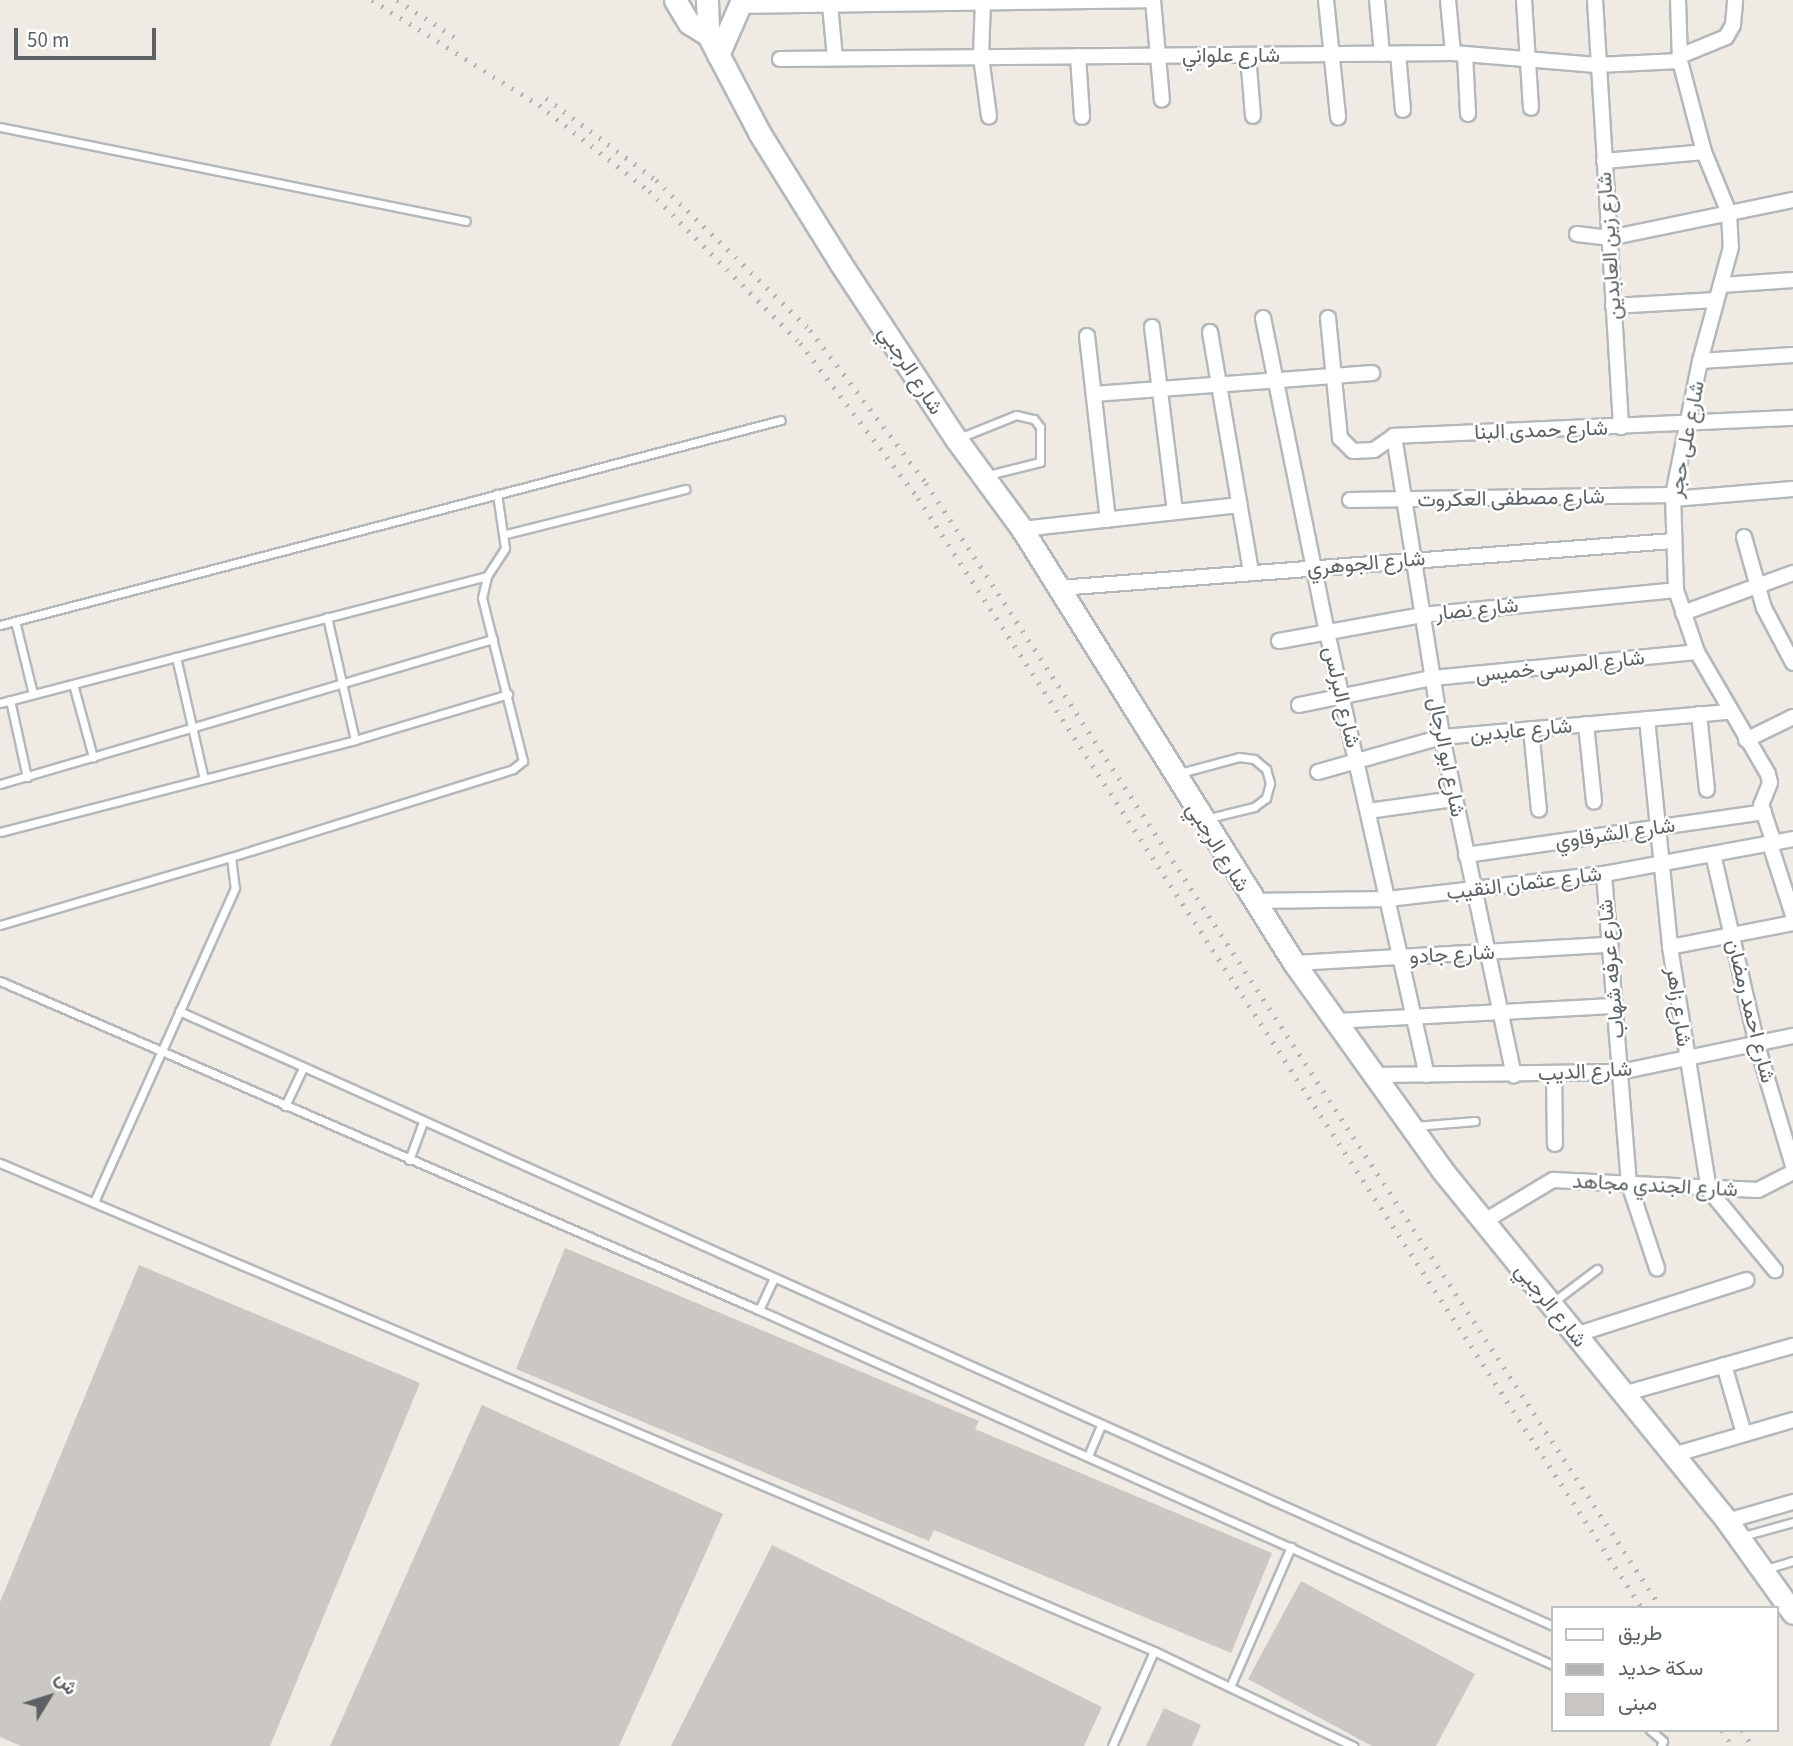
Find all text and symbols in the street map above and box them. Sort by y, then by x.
scale bar [18,14,159,58]
text: 50 m [27,25,69,55]
street label: شارع علواني [1182,42,1280,68]
street label: شارع زين العابدين [1591,171,1627,321]
street label: شارع الرجبي [873,321,949,419]
street label: شارع على حجر [1662,378,1710,500]
street label: شارع حمدى البنا [1474,415,1608,445]
street label: شارع مصطفى العكروت [1417,484,1605,512]
street label: شارع الجوهري [1306,545,1426,581]
street label: شارع نصار [1434,592,1520,626]
street label: شارع البرلس [1318,644,1366,750]
street label: شارع المرسى خميس [1474,645,1646,687]
street label: شارع ابو الرجال [1423,695,1471,819]
street label: شارع عابدين [1469,713,1573,747]
street label: شارع الرجبي [1181,798,1255,896]
street label: شارع الشرقاوي [1553,812,1677,854]
street label: شارع عثمان النقيب [1445,861,1603,905]
street label: شارع عرفه شهاب [1592,898,1630,1040]
street label: شارع احمد رمضان [1721,936,1781,1086]
street label: شارع جادو [1409,939,1495,969]
street label: شارع زاهر [1661,966,1697,1048]
street label: شارع الديب [1537,1056,1633,1086]
street label: شارع الجندي مجاهد [1572,1168,1738,1202]
street label: شارع الرجبي [1510,1258,1592,1352]
legend [1552,1606,1779,1732]
text: طريق [1618,1618,1663,1648]
text: سكة حديد [1618,1653,1703,1683]
north arrow [14,1662,84,1732]
text: ش [48,1666,84,1701]
text: مبنى [1618,1688,1657,1718]

